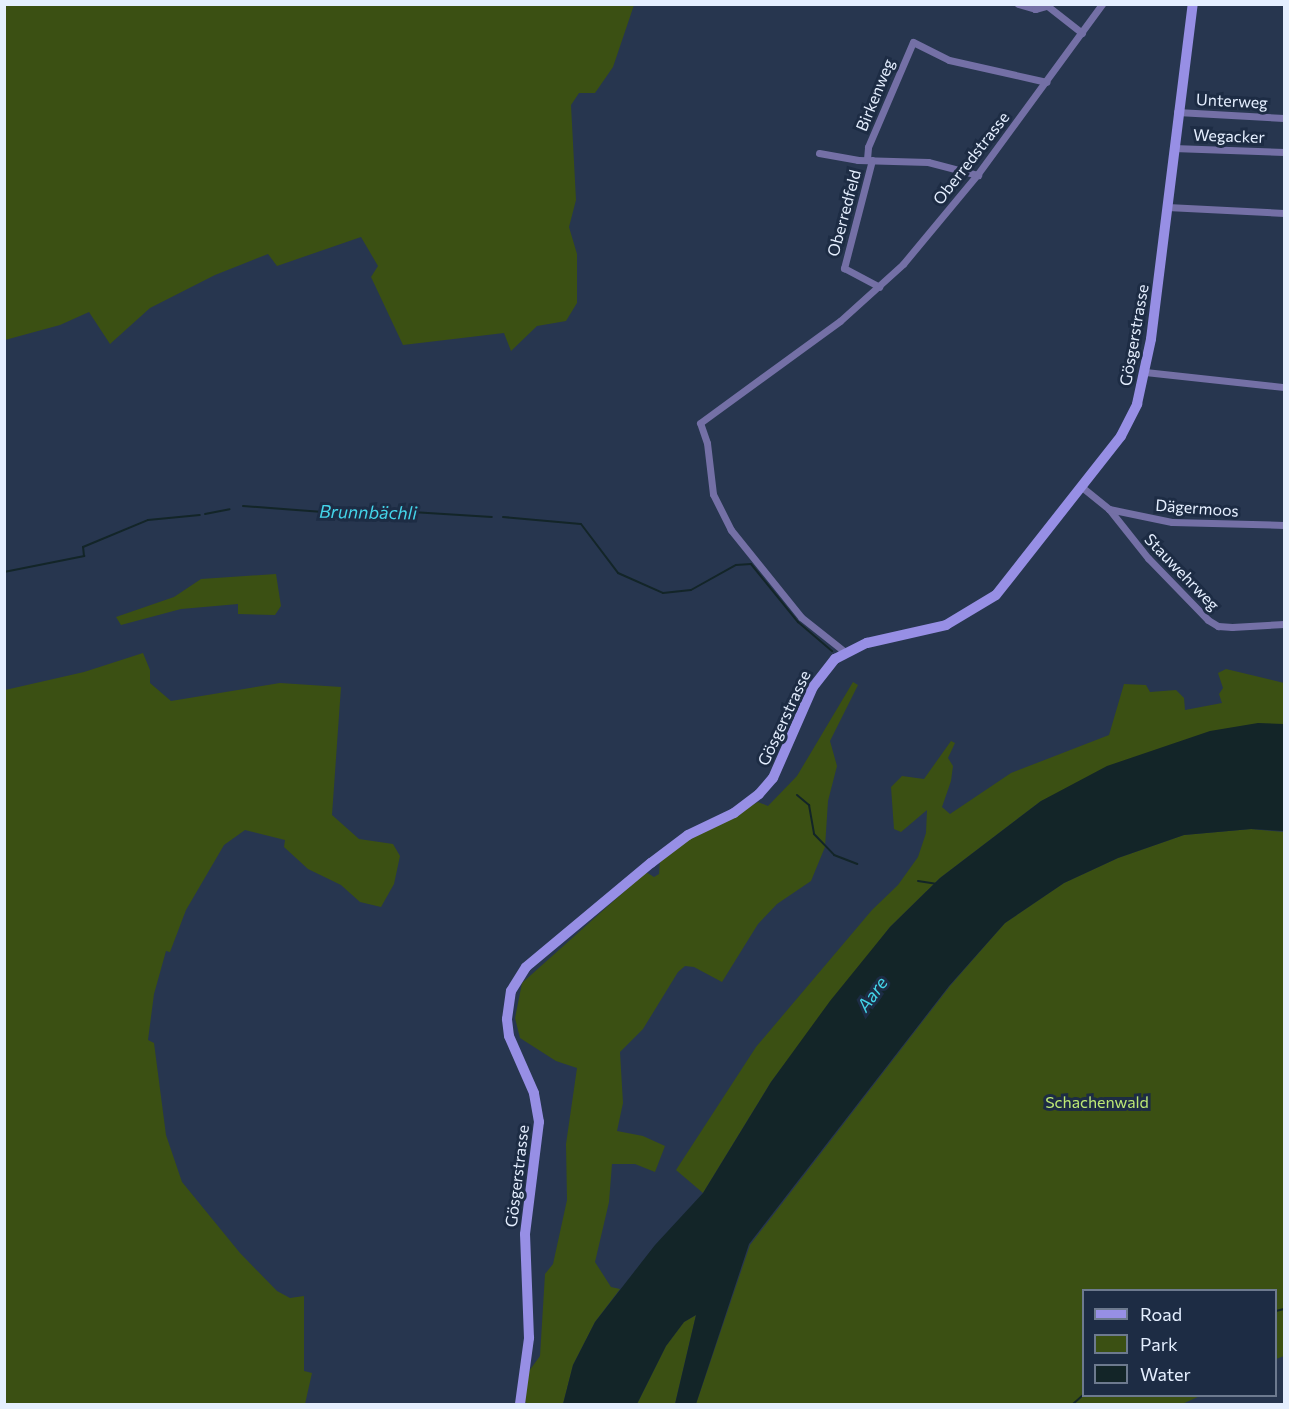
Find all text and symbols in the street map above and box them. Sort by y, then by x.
street label: Birkenweg [852,56,898,134]
street label: Unterweg [1196,90,1268,112]
street label: Oberredstrasse [929,108,1013,208]
street label: Wegacker [1193,125,1265,147]
street label: Oberredfeld [823,168,865,258]
street label: Gösgerstrasse [1116,283,1152,387]
street label: Dägermoos [1155,496,1239,520]
water label: Brunnbächli [319,500,417,524]
street label: Stauwehrweg [1141,530,1223,614]
street label: Gösgerstrasse [754,667,814,769]
water label: Aare [852,972,892,1016]
park label: Schachenwald [1045,1092,1149,1112]
street label: Gösgerstrasse [501,1124,533,1228]
legend [1082,1289,1277,1397]
text: Road [1140,1303,1182,1325]
text: Park [1140,1333,1178,1355]
text: Water [1140,1363,1191,1385]

